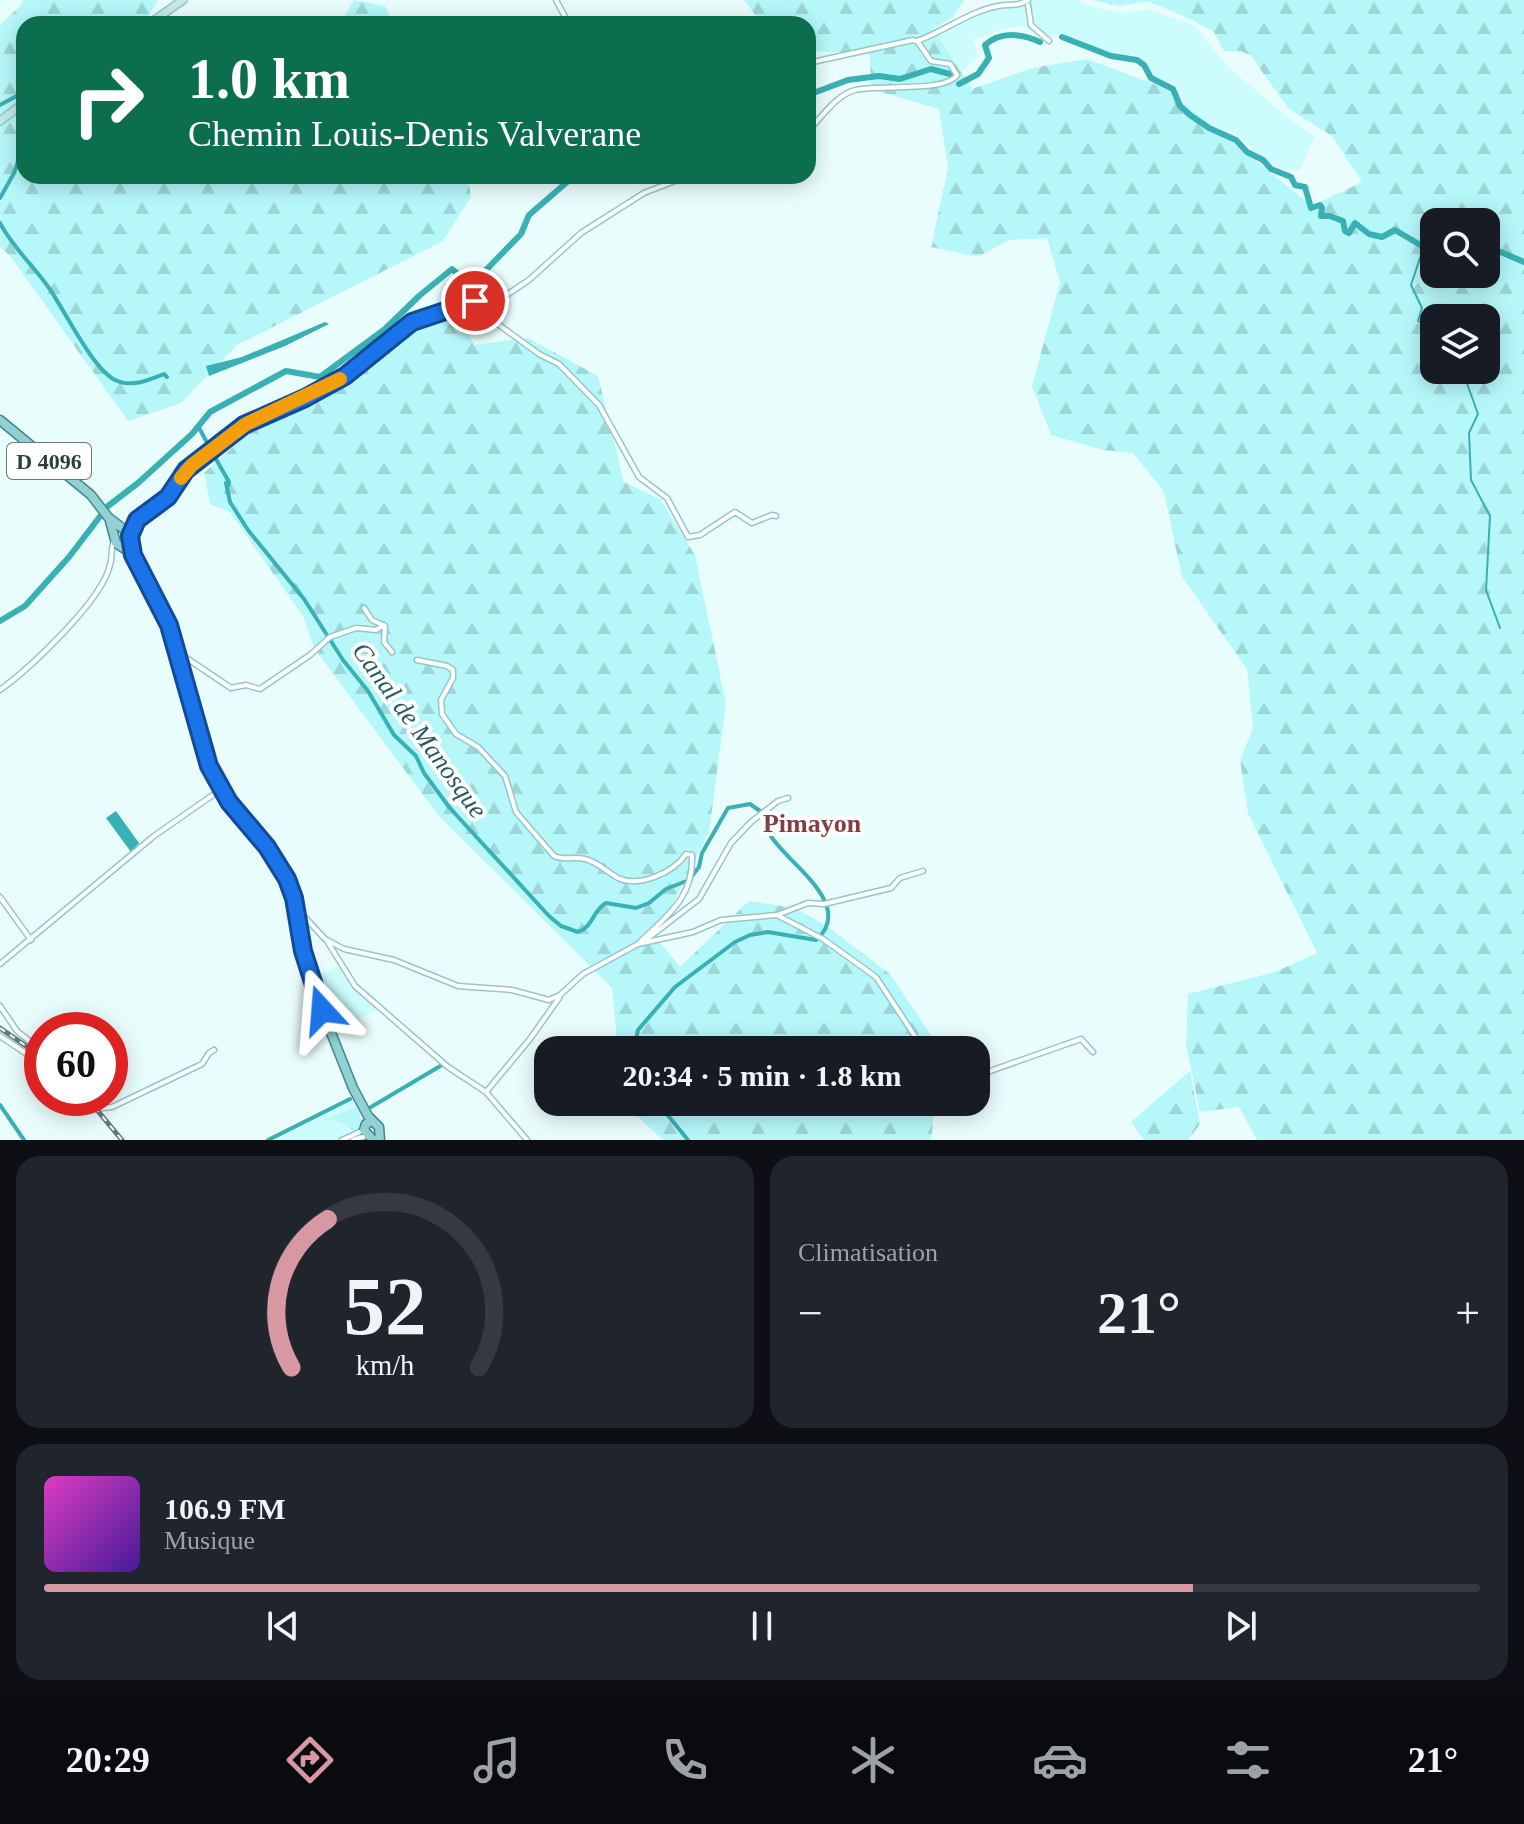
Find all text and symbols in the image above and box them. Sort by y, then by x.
icon: right [56,48,160,152]
text: 1.0 km [188,48,350,110]
text: Chemin Louis-Denis Valverane [188,114,641,154]
map controls [1420,208,1500,384]
button: search [1420,208,1500,288]
pin [441,267,509,335]
icon: arrive [453,279,497,323]
button: layers [1420,304,1500,384]
road number: D 4096 [7,443,91,479]
water label: Canal de Manosque [346,637,493,824]
district label: Pimayon [763,809,862,838]
position arrow [280,968,364,1052]
speed limit sign: 60 [24,1012,128,1116]
text: 20:34 · 5 min · 1.8 km [622,1059,902,1092]
text: Climatisation [798,1238,938,1267]
text: 52 [343,1260,427,1352]
text: 21° [1097,1280,1181,1346]
text: − [798,1289,823,1338]
text: + [1455,1289,1480,1338]
text: km/h [356,1350,414,1381]
text: 106.9 FM [164,1492,286,1525]
text: Musique [164,1526,255,1555]
icon: previous [261,1604,305,1648]
icon: pause [740,1604,784,1648]
icon: next [1219,1604,1263,1648]
icon: directions [282,1732,338,1788]
icon: music [469,1732,525,1788]
icon: phone [657,1732,713,1788]
icon: climate [845,1732,901,1788]
icon: car [1032,1732,1088,1788]
icon: filters [1220,1732,1276,1788]
text: 20:29 [66,1740,150,1780]
text: 21° [1408,1740,1458,1780]

